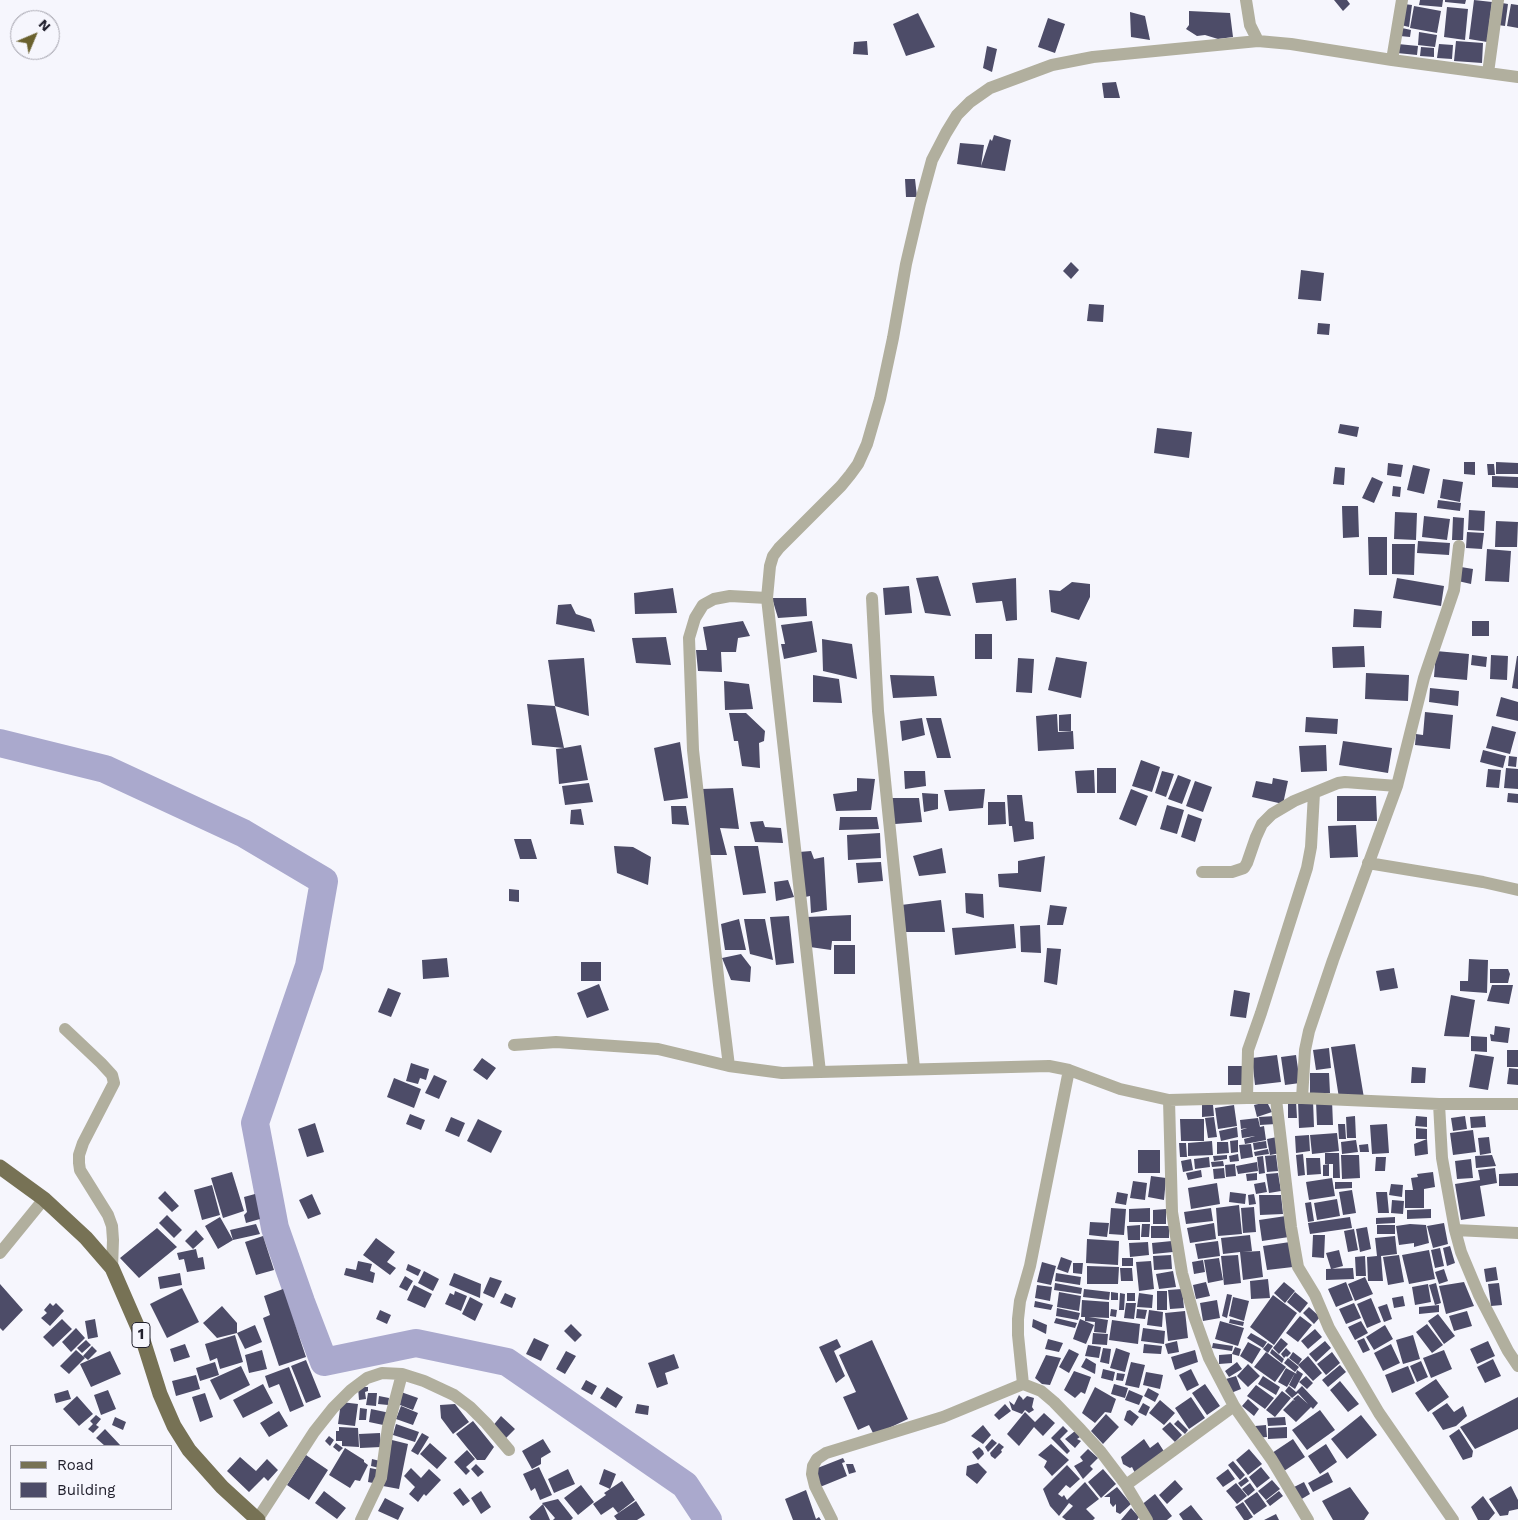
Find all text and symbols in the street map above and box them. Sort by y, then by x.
north arrow [10,10,60,60]
text: N [36,16,54,34]
road number: 1 [132,1322,150,1348]
legend [10,1445,172,1510]
text: Road [57,1456,94,1474]
text: Building [57,1481,115,1499]

